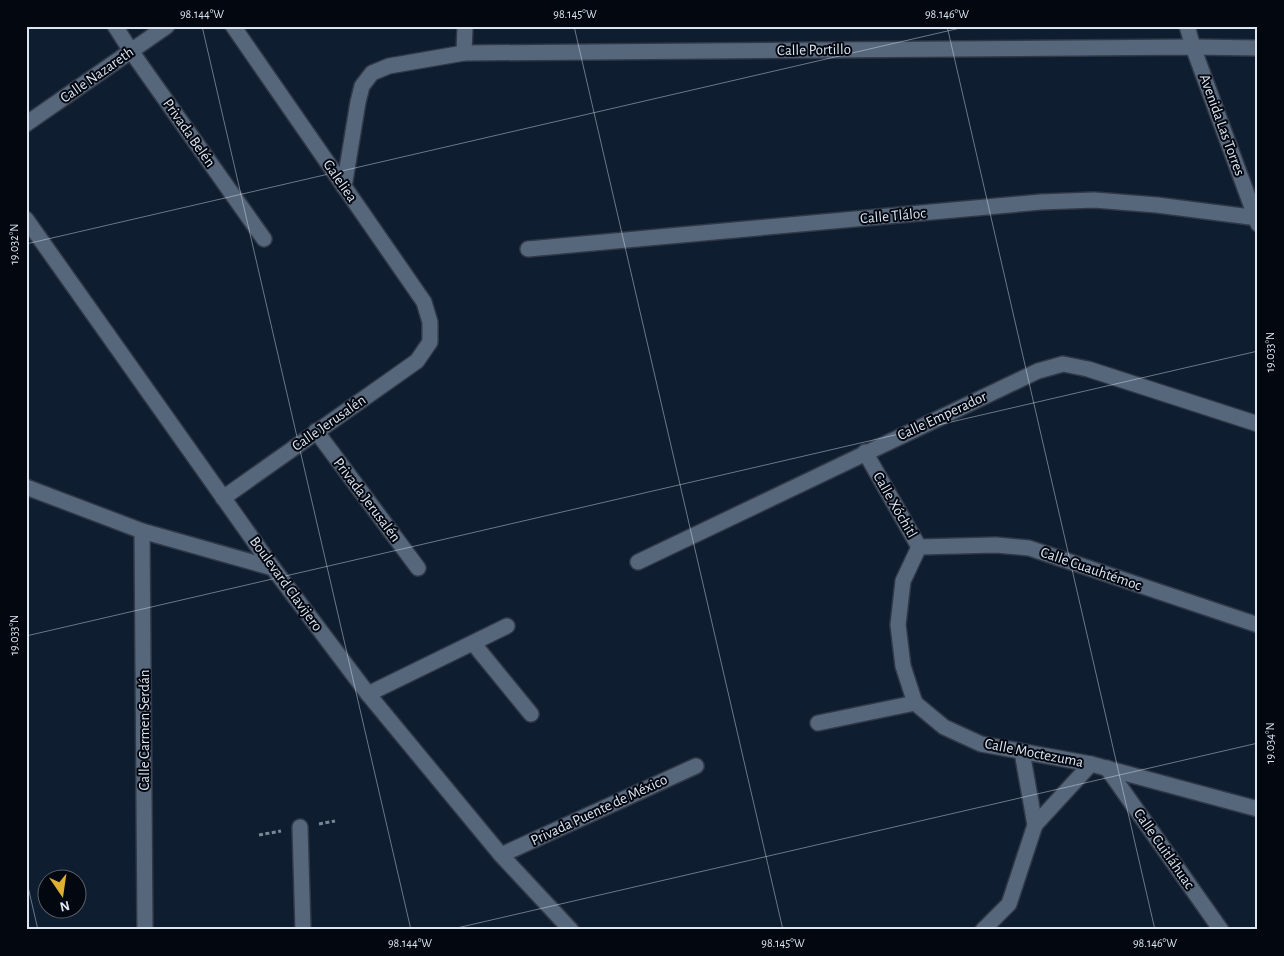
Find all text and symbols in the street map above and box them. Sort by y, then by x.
text: 98.144°W [180,8,224,20]
text: 98.145°W [553,8,597,20]
text: 98.146°W [925,8,969,20]
street label: Calle Portillo [777,42,851,58]
street label: Calle Nazareth [58,44,136,106]
street label: Avenida Las Torres [1197,72,1247,178]
street label: Privada Belén [160,96,218,170]
street label: Galeliea [320,157,360,205]
street label: Calle Tláloc [859,206,927,226]
text: 19.032°N [8,224,20,264]
text: 19.033°N [1264,332,1276,372]
street label: Calle Emperador [895,389,989,443]
street label: Calle Jerusalén [289,392,369,454]
street label: Privada Jerusalén [331,455,403,545]
street label: Calle Xóchitl [870,470,920,540]
street label: Boulevard Clavijero [247,534,325,634]
street label: Calle Cuauhtémoc [1039,545,1144,593]
text: 19.033°N [8,615,20,655]
street label: Calle Carmen Serdán [137,670,152,790]
text: 19.034°N [1264,722,1276,764]
street label: Calle Moctezuma [983,736,1085,770]
street label: Privada Puente de México [528,772,670,848]
street label: Calle Cuitláhuac [1131,806,1197,892]
north arrow [38,868,88,918]
text: N [58,898,71,914]
text: 98.144°W [388,937,432,949]
text: 98.145°W [761,937,805,949]
text: 98.146°W [1133,937,1177,949]

